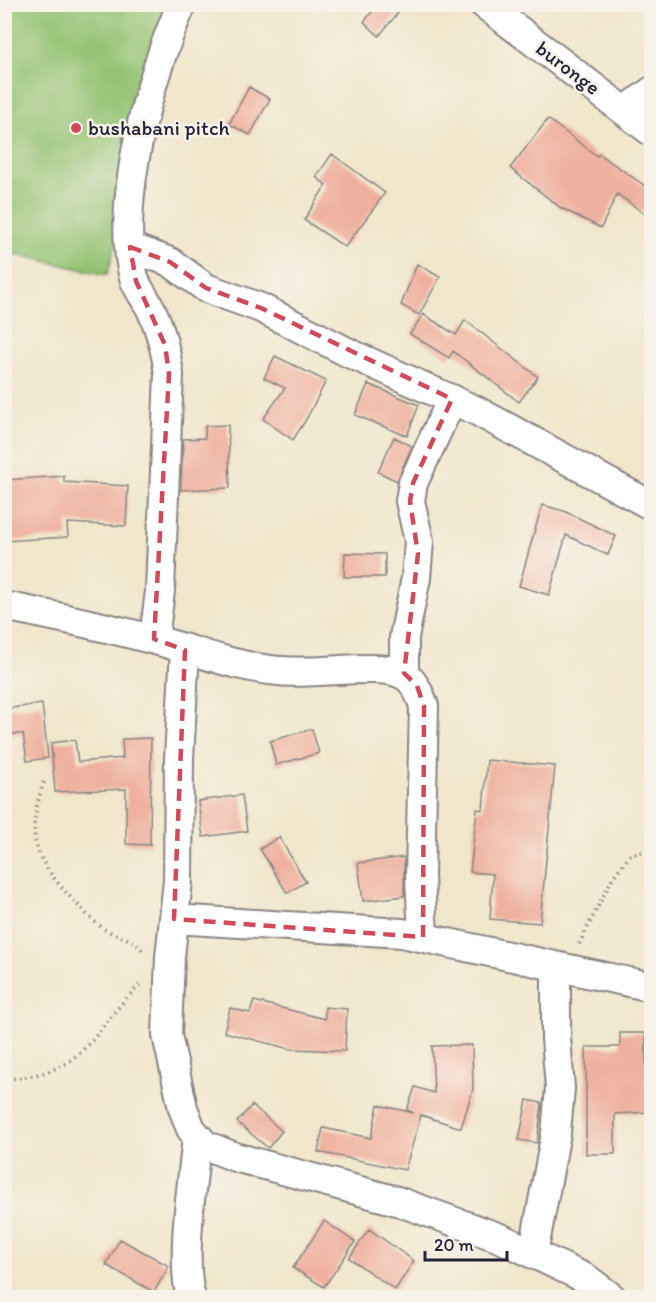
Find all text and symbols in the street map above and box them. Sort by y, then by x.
street label: buronge [531,35,605,100]
place label: bushabani pitch [88,115,230,140]
marker: bushabani pitch [69,121,83,135]
scale bar [425,1224,508,1262]
text: 20 m [434,1234,474,1256]

